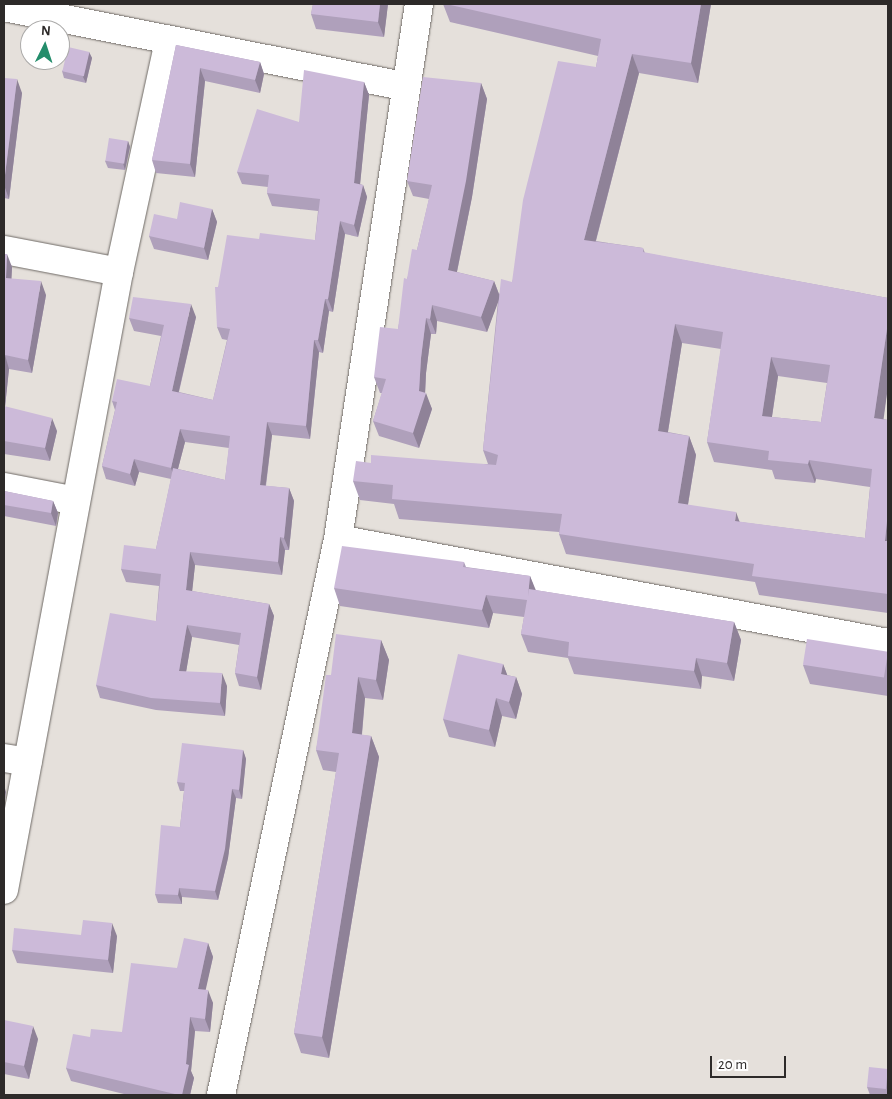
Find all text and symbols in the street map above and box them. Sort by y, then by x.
north arrow [20,20,70,70]
text: N [41,24,51,38]
scale bar [712,1046,788,1078]
text: 20 m [718,1057,747,1072]

